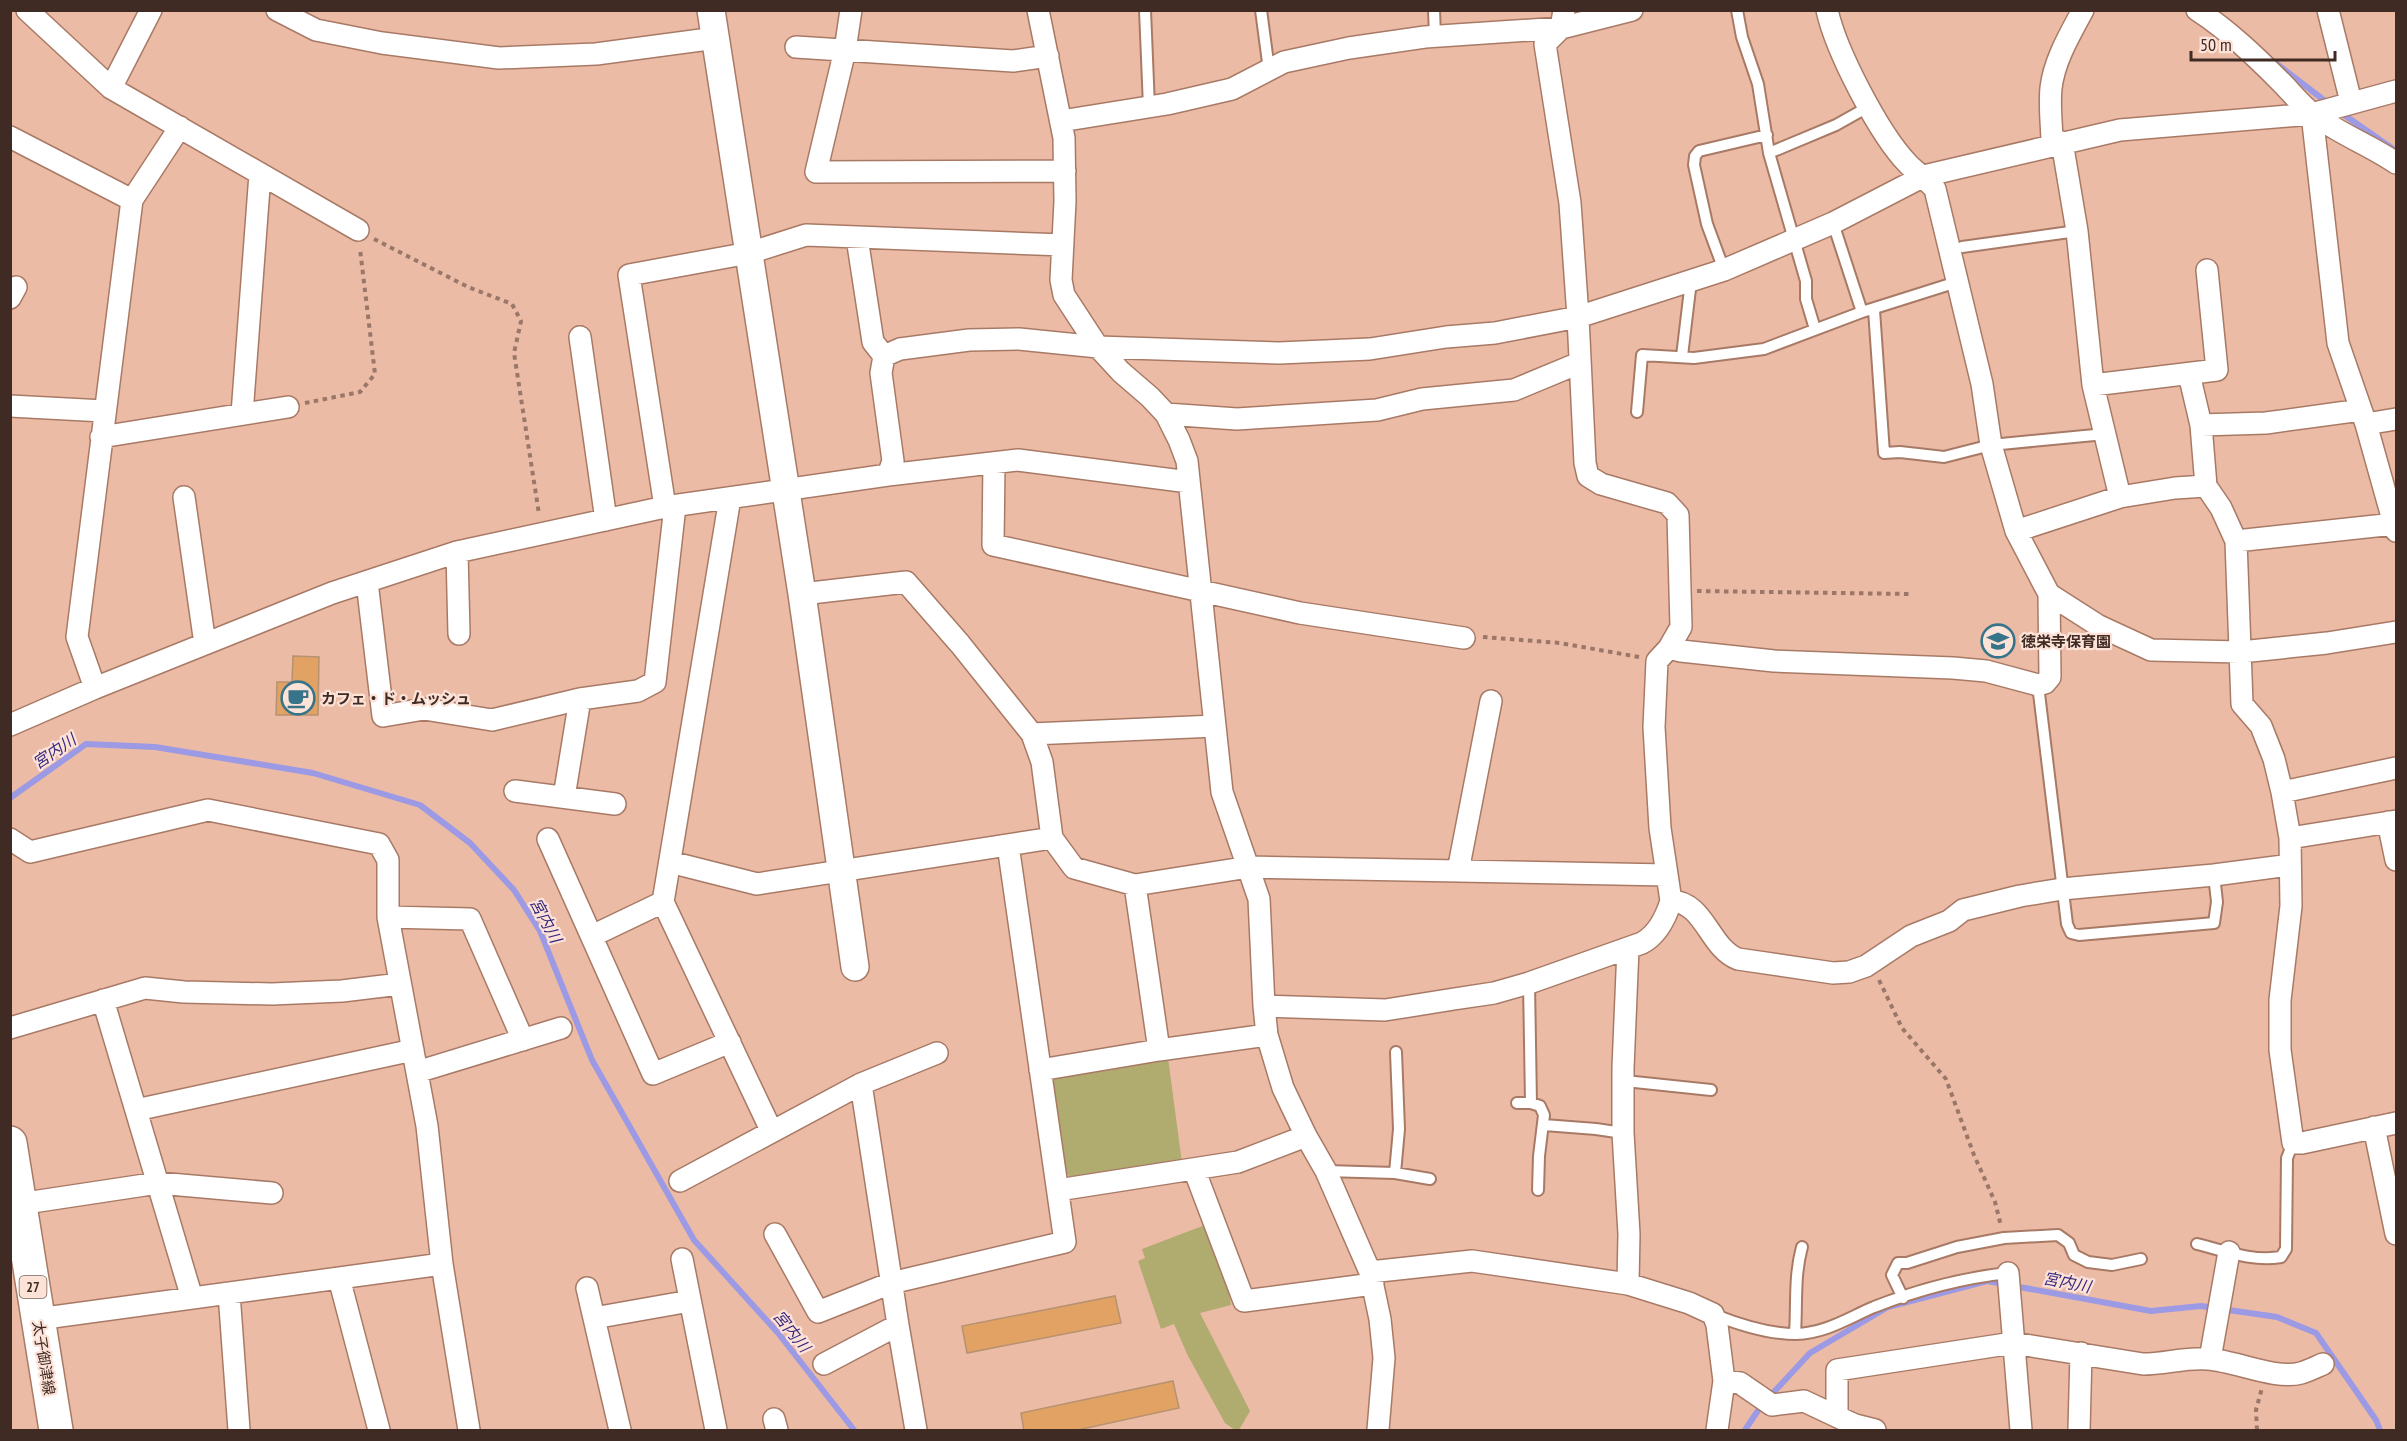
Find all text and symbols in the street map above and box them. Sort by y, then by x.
scale bar [2191,24,2335,62]
text: 50 m [2200,33,2232,56]
school or university icon: 徳栄寺保育園 [1980,623,2016,659]
place label: 徳栄寺保育園 [2021,632,2111,651]
cafe icon: カフェ・ド・ムッシュ [280,680,316,716]
place label: カフェ・ド・ムッシュ [321,689,471,708]
water label: 宮内川 [29,728,81,773]
water label: 宮内川 [526,894,567,948]
water label: 宮内川 [2042,1268,2094,1297]
road number: 27 [20,1276,46,1298]
water label: 宮内川 [769,1306,816,1357]
street label: 太子御津線 [29,1319,59,1397]

